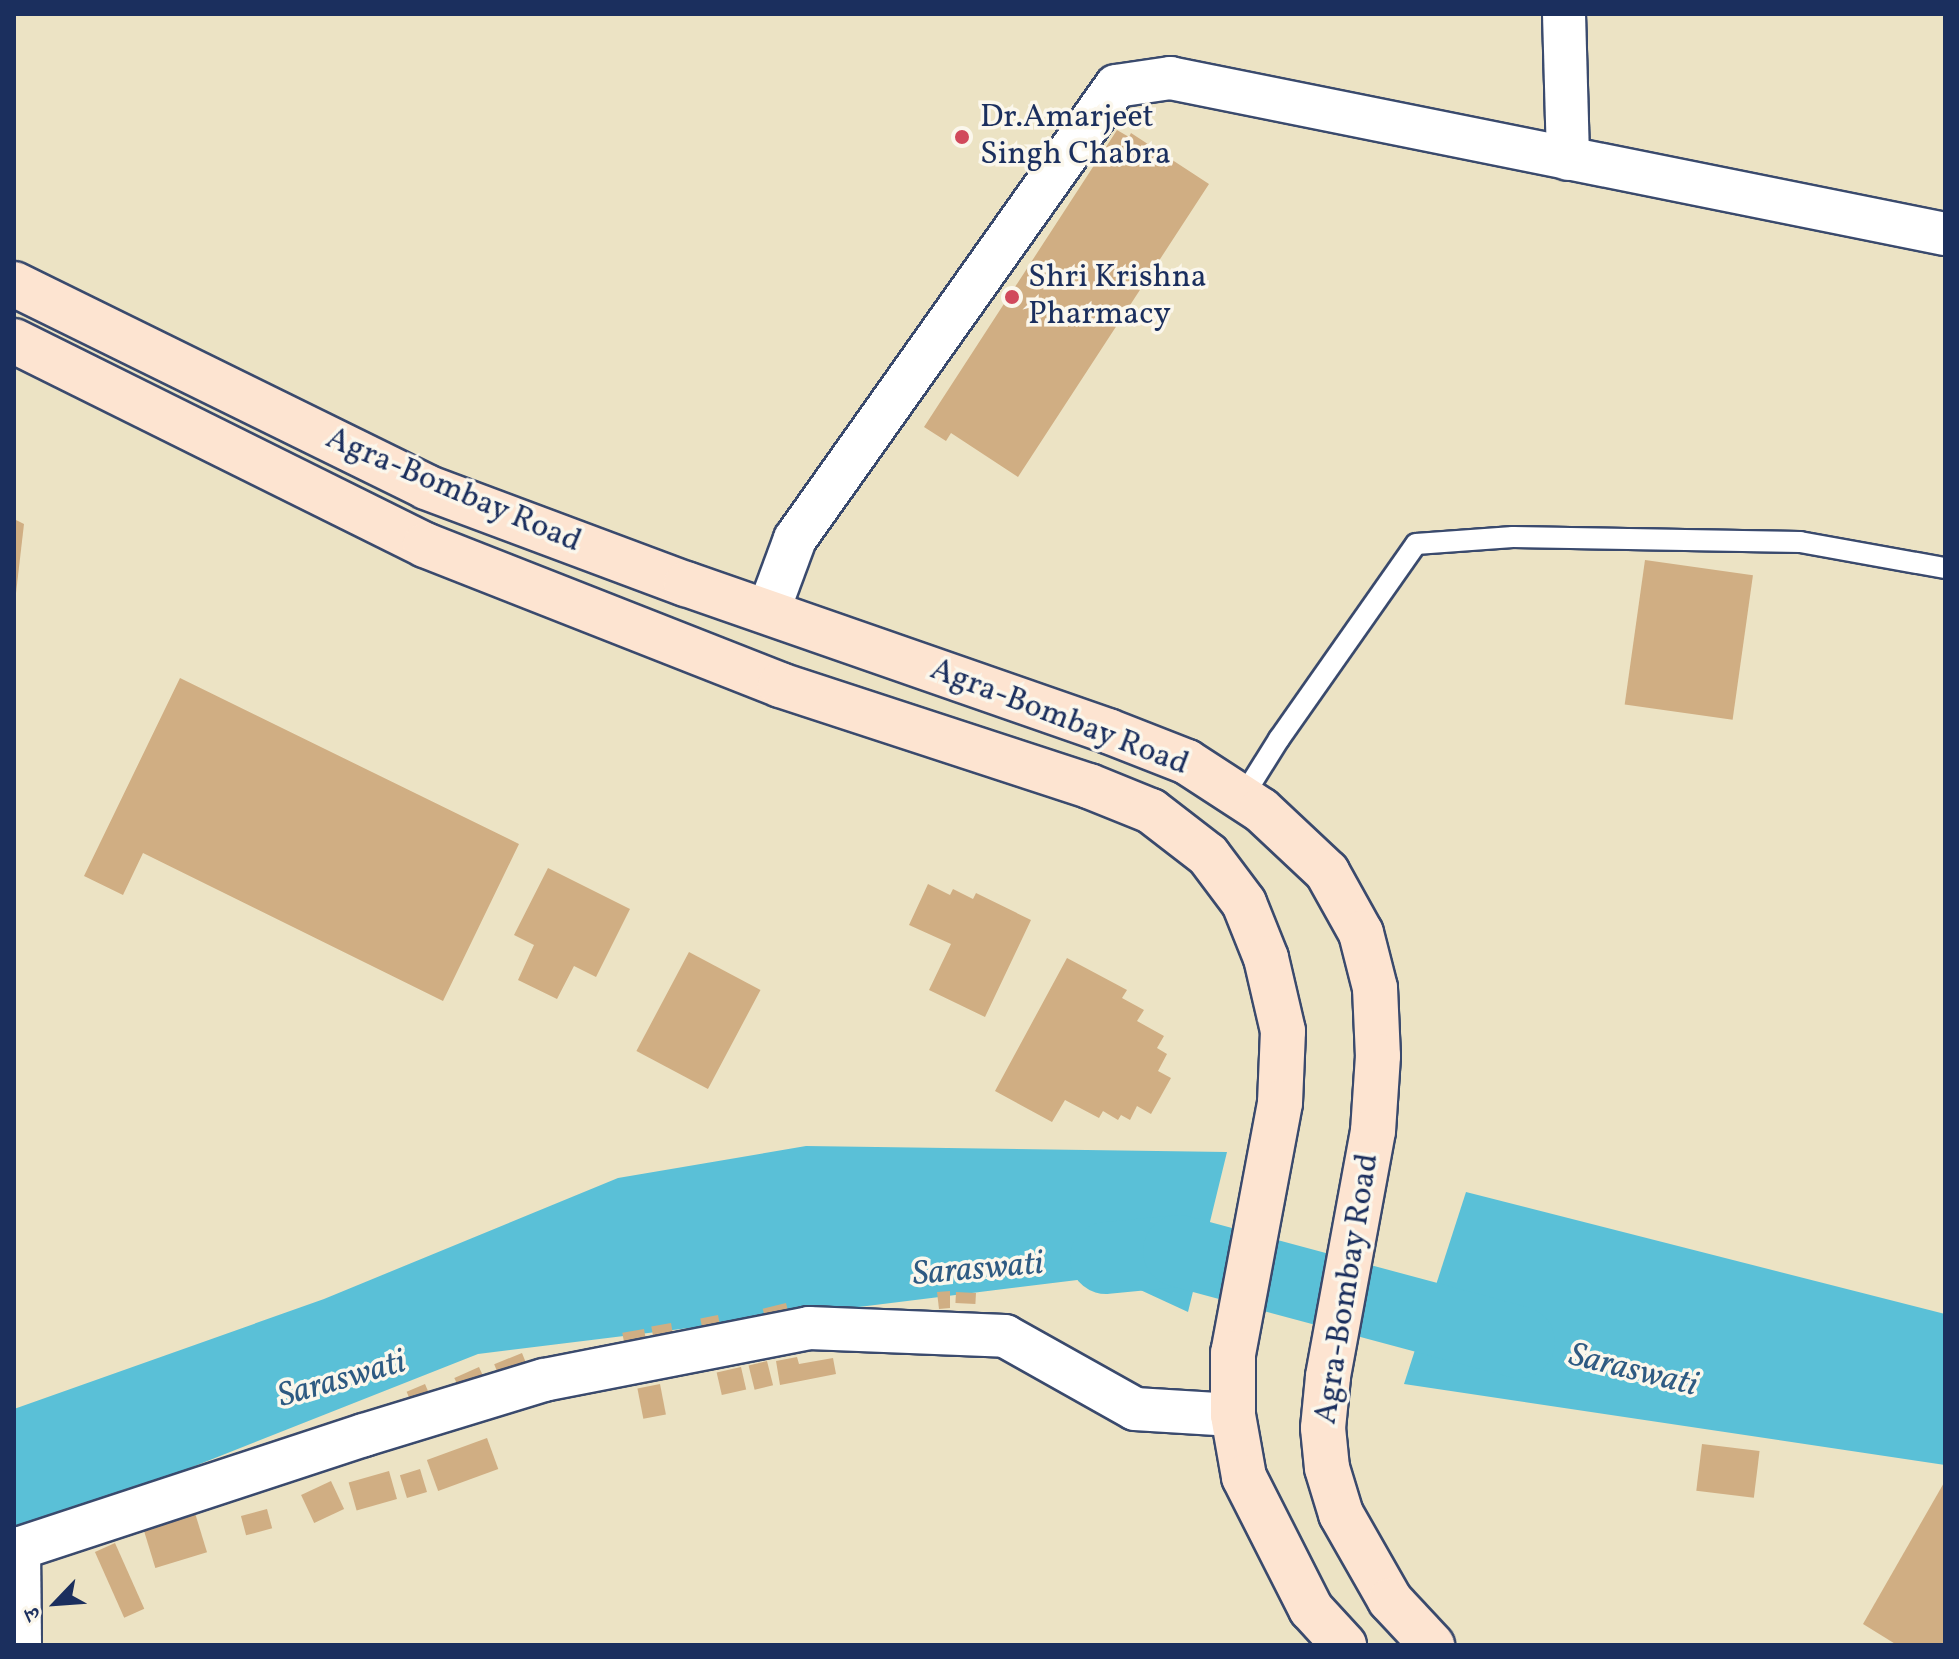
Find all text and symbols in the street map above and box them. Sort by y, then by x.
place label: Dr.Amarjeet Singh Chabra [980,100,1171,175]
marker: Dr.Amarjeet Singh Chabra [951,126,973,148]
place label: Shri Krishna Pharmacy [1028,260,1207,335]
marker: Shri Krishna Pharmacy [1003,288,1021,306]
street label: Agra-Bombay Road [319,420,587,562]
street label: Agra-Bombay Road [924,651,1194,785]
street label: Agra-Bombay Road [1308,1150,1388,1428]
water label: Saraswati [911,1244,1045,1296]
water label: Saraswati [1565,1335,1701,1407]
water label: Saraswati [274,1342,410,1418]
north arrow [16,1563,96,1643]
text: उ [17,1602,50,1625]

